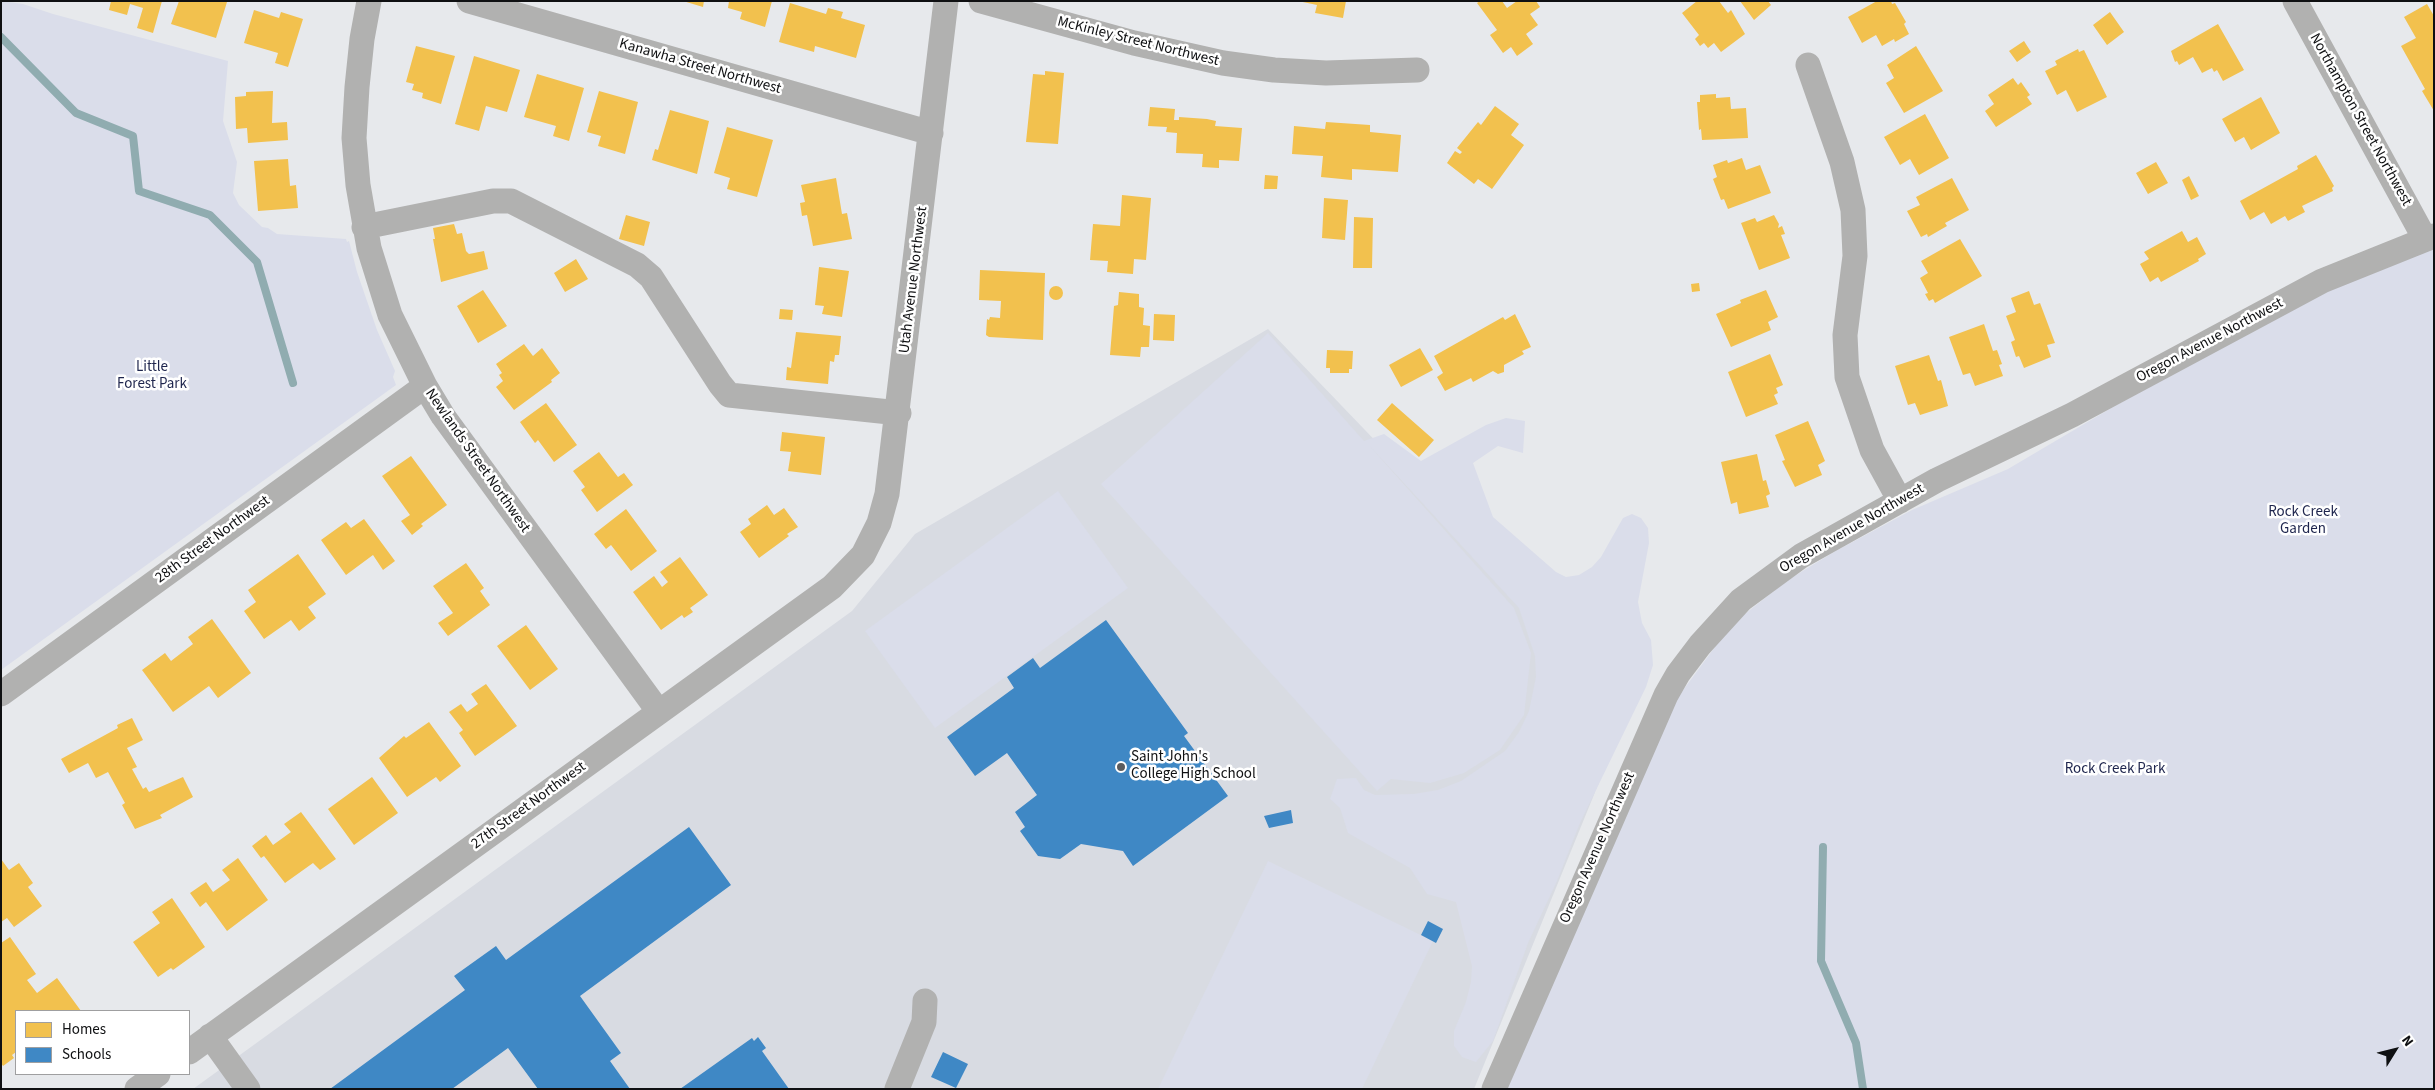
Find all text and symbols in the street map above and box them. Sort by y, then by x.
street label: McKinley Street Northwest [1055,13,1221,71]
street label: Northampton Street Northwest [2305,31,2415,209]
street label: Kanawha Street Northwest [617,35,783,99]
street label: Utah Avenue Northwest [896,206,932,354]
street label: Oregon Avenue Northwest [2133,295,2287,387]
park label: Little Forest Park [117,359,187,394]
street label: Newlands Street Northwest [421,386,533,536]
street label: Oregon Avenue Northwest [1777,480,1927,578]
street label: 28th Street Northwest [152,492,274,588]
park label: Rock Creek Garden [2268,504,2338,539]
place label: Saint John's College High School [1131,749,1256,784]
street label: 27th Street Northwest [468,758,590,854]
marker: Saint John's College High School [1115,761,1127,773]
park label: Rock Creek Park [2065,761,2165,779]
street label: Oregon Avenue Northwest [1556,770,1640,926]
legend [15,1010,190,1075]
text: Homes [62,1019,106,1040]
north arrow [2370,1025,2420,1075]
text: N [2396,1032,2418,1051]
text: Schools [62,1044,111,1065]

